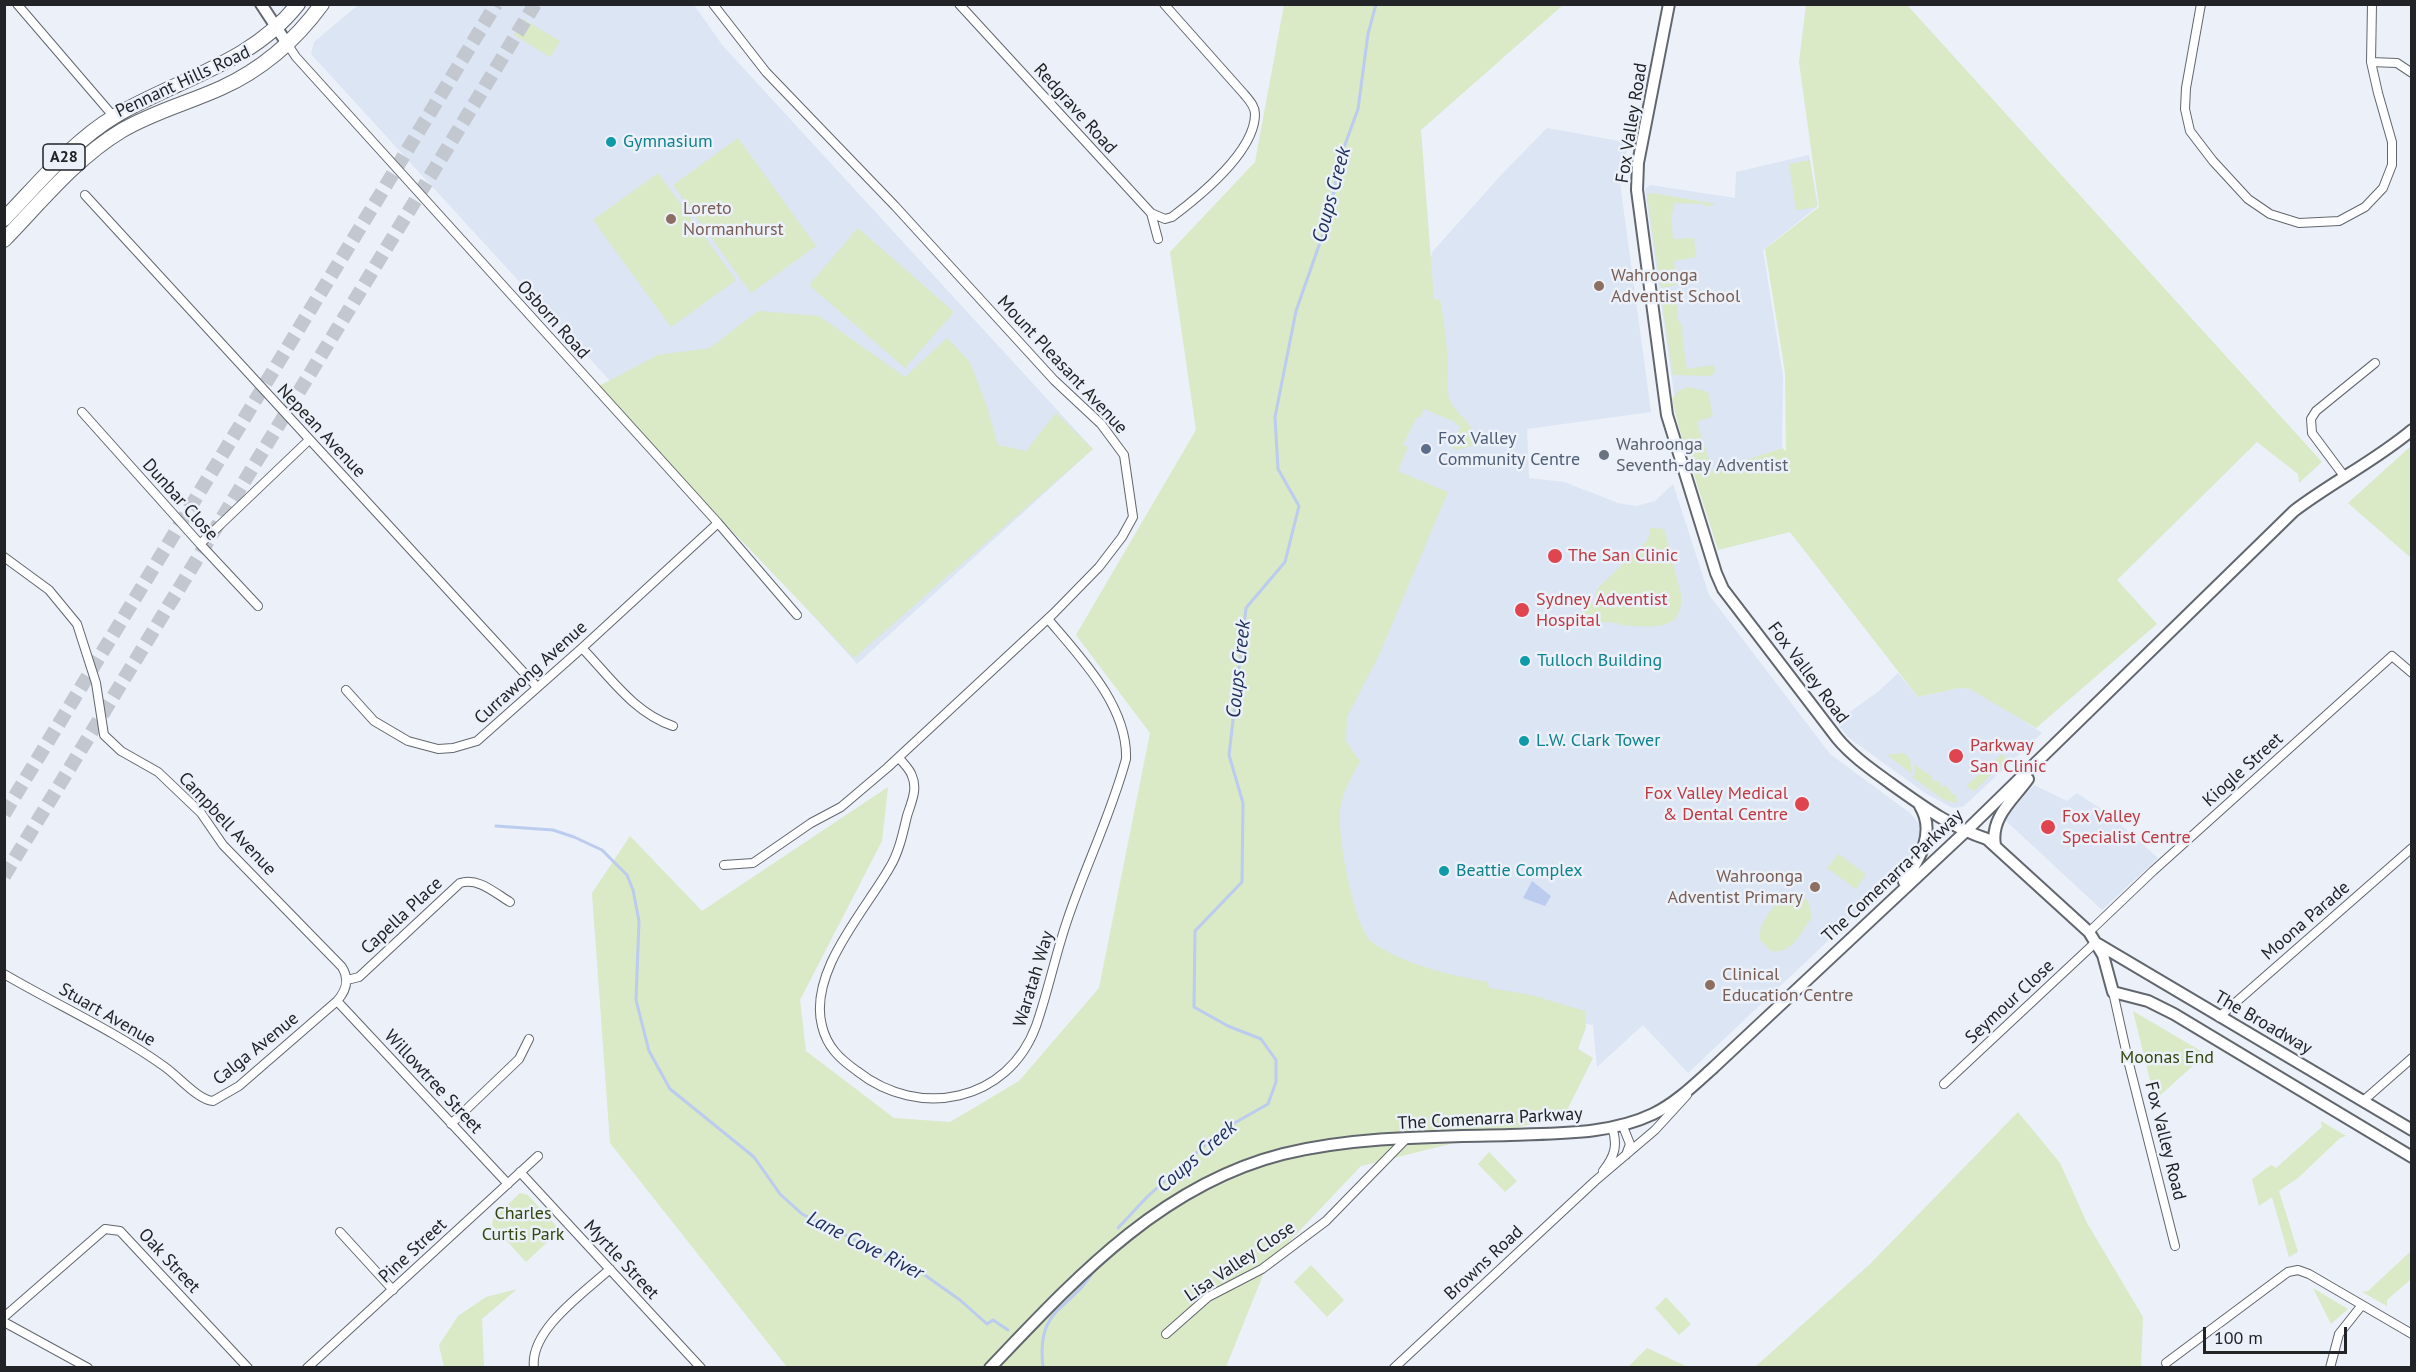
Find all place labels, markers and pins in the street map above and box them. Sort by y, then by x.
place label: Gymnasium [623,131,713,153]
marker: Gymnasium [604,135,618,149]
place label: Loreto Normanhurst [683,198,784,240]
marker: Loreto Normanhurst [664,212,678,226]
place label: Wahroonga Adventist School [1611,265,1740,308]
marker: Wahroonga Adventist School [1592,279,1606,293]
place label: Fox Valley Community Centre [1438,428,1580,470]
place label: Wahroonga Seventh-day Adventist [1616,434,1788,476]
marker: Fox Valley Community Centre [1419,442,1433,456]
marker: Wahroonga Seventh-day Adventist [1597,448,1611,462]
place label: The San Clinic [1568,545,1678,567]
marker: The San Clinic [1546,547,1564,565]
place label: Sydney Adventist Hospital [1536,589,1668,632]
marker: Sydney Adventist Hospital [1513,601,1531,619]
place label: Tulloch Building [1537,650,1662,672]
marker: Tulloch Building [1518,654,1532,668]
place label: L.W. Clark Tower [1536,730,1660,752]
marker: L.W. Clark Tower [1517,734,1531,748]
place label: Parkway San Clinic [1970,735,2046,777]
marker: Parkway San Clinic [1947,747,1965,765]
place label: Fox Valley Medical & Dental Centre [1645,783,1788,826]
marker: Fox Valley Medical & Dental Centre [1793,795,1811,813]
place label: Fox Valley Specialist Centre [2062,806,2191,848]
marker: Fox Valley Specialist Centre [2039,818,2057,836]
place label: Beattie Complex [1456,860,1582,882]
marker: Beattie Complex [1437,864,1451,878]
place label: Wahroonga Adventist Primary [1667,866,1803,908]
marker: Wahroonga Adventist Primary [1808,880,1822,894]
place label: Clinical Education Centre [1722,964,1853,1006]
marker: Clinical Education Centre [1703,978,1717,992]

